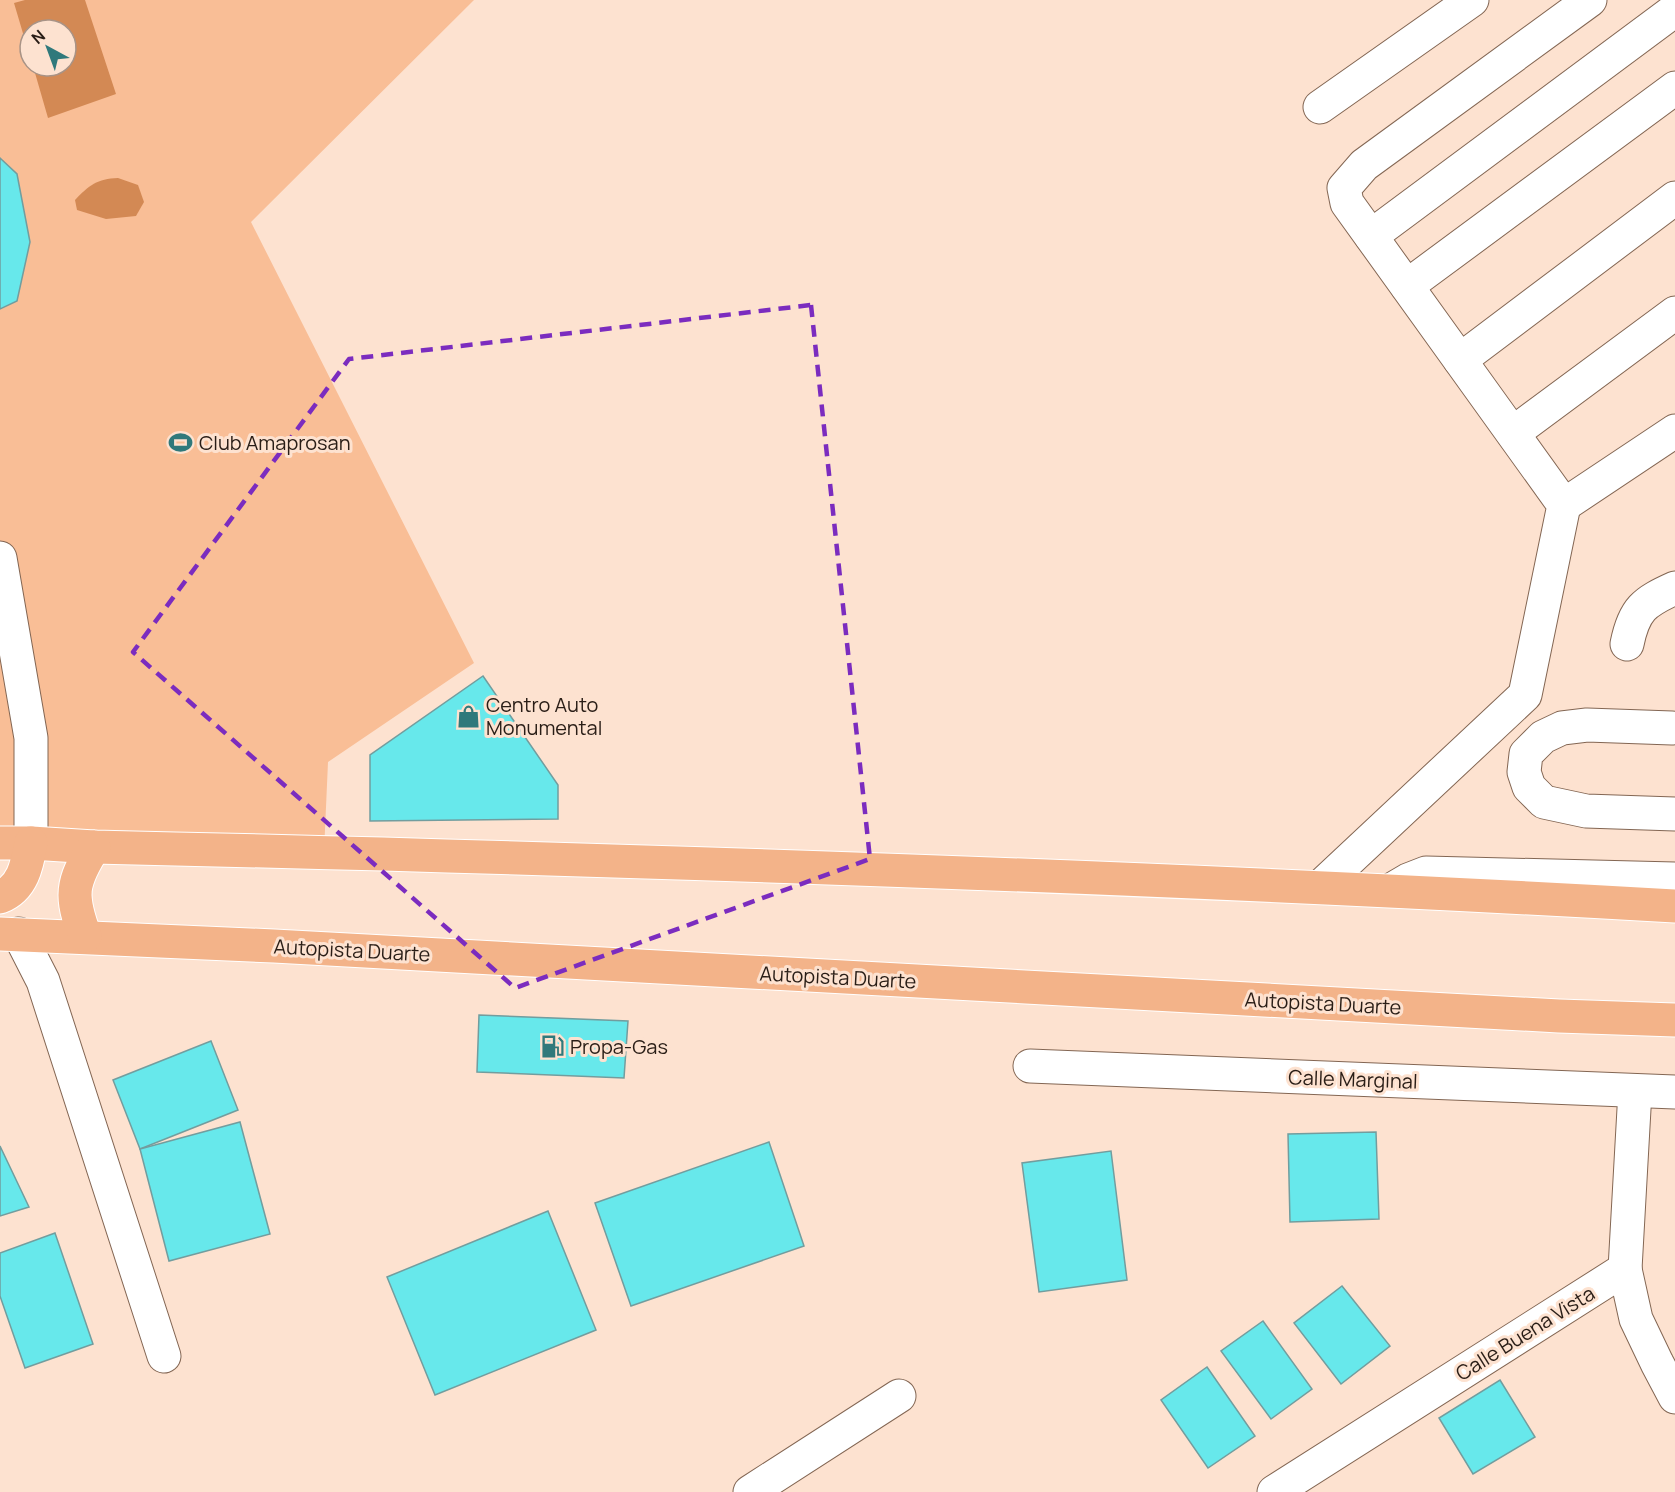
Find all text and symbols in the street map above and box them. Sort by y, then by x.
north arrow [18,18,78,78]
text: N [27,25,50,49]
sports icon: Club Amaprosan [168,429,194,455]
place label: Club Amaprosan [199,429,351,456]
place label: Centro Auto Monumental [486,691,602,741]
shop icon: Centro Auto Monumental [455,703,481,729]
street label: Autopista Duarte [273,932,431,968]
street label: Autopista Duarte [759,959,917,995]
street label: Autopista Duarte [1244,985,1402,1021]
fuel station icon: Propa-Gas [539,1033,565,1059]
place label: Propa-Gas [570,1033,668,1060]
street label: Calle Marginal [1288,1063,1418,1095]
street label: Calle Buena Vista [1450,1279,1600,1387]

